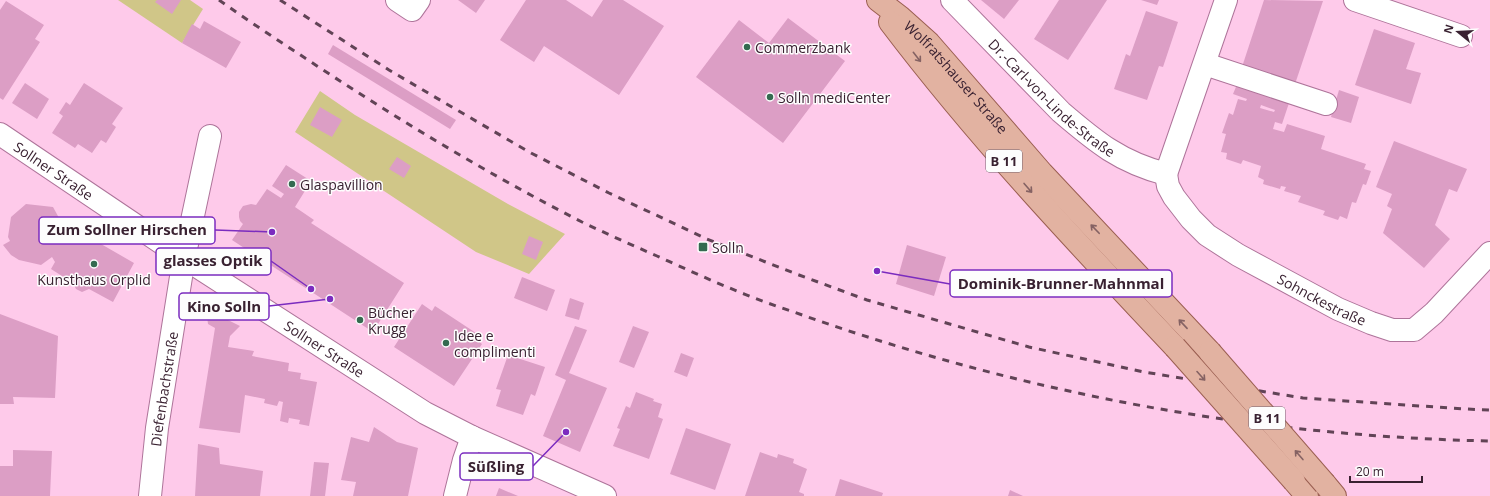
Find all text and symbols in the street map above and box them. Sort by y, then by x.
north arrow [1438,12,1478,52]
street label: Wolfratshauser Straße [900,16,1013,137]
text: N [1439,22,1457,35]
street label: Dr.-Carl-von-Linde-Straße [985,34,1119,161]
place label: Commerzbank [755,38,851,57]
marker: Commerzbank [742,42,752,52]
one-way arrow [913,51,922,62]
place label: Solln mediCenter [778,88,890,107]
marker: Solln mediCenter [765,92,775,102]
street label: Sollner Straße [11,137,97,204]
road number: B 11 [986,150,1022,172]
place label: Glaspavillion [300,175,383,194]
marker: Glaspavillion [287,179,297,189]
one-way arrow [1023,183,1033,193]
callout: Zum Sollner Hirschen [39,217,215,244]
text: Zum Sollner Hirschen [47,219,207,239]
one-way arrow [1091,224,1100,234]
place label: Solln [712,238,744,257]
marker: Solln [697,241,709,253]
callout: glasses Optik [156,248,271,275]
text: glasses Optik [163,250,263,270]
marker: Kunsthaus Orplid [89,259,99,269]
street label: Sohnckestraße [1274,269,1369,329]
place label: Kunsthaus Orplid [37,270,151,289]
callout: Dominik-Brunner-Mahnmal [950,270,1172,297]
text: Dominik-Brunner-Mahnmal [958,273,1164,293]
callout: Kino Solln [179,293,269,320]
text: Kino Solln [187,296,261,316]
place label: Bücher Krugg [368,303,415,338]
marker: Bücher Krugg [355,315,365,325]
street label: Sollner Straße [281,316,368,381]
one-way arrow [1179,318,1188,329]
place label: Idee e complimenti [454,326,536,361]
street label: Diefenbachstraße [146,330,182,447]
marker: Idee e complimenti [441,338,451,348]
one-way arrow [1196,371,1205,381]
road number: B 11 [1249,407,1285,429]
one-way arrow [1295,449,1304,460]
callout: Süßling [460,453,533,480]
text: Süßling [468,456,525,476]
scale bar [1350,458,1422,484]
text: 20 m [1356,463,1384,480]

